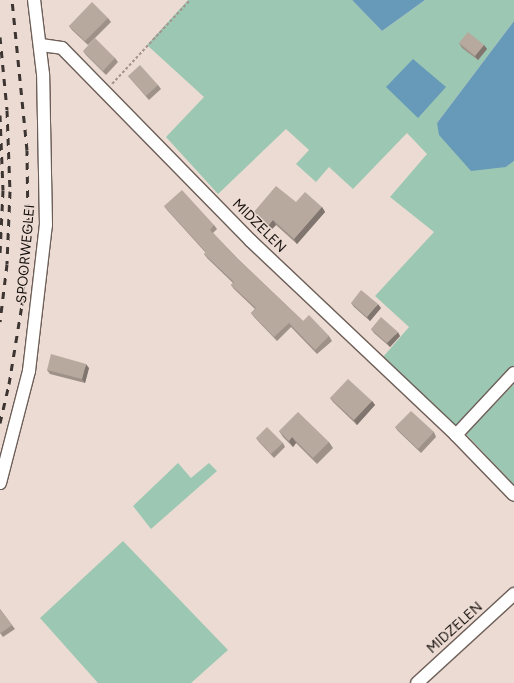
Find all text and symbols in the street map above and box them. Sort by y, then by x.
street label: MIDZELEN [229,196,289,256]
street label: SPOORWEGLEI [13,204,39,304]
street label: MIDZELEN [424,599,486,657]

